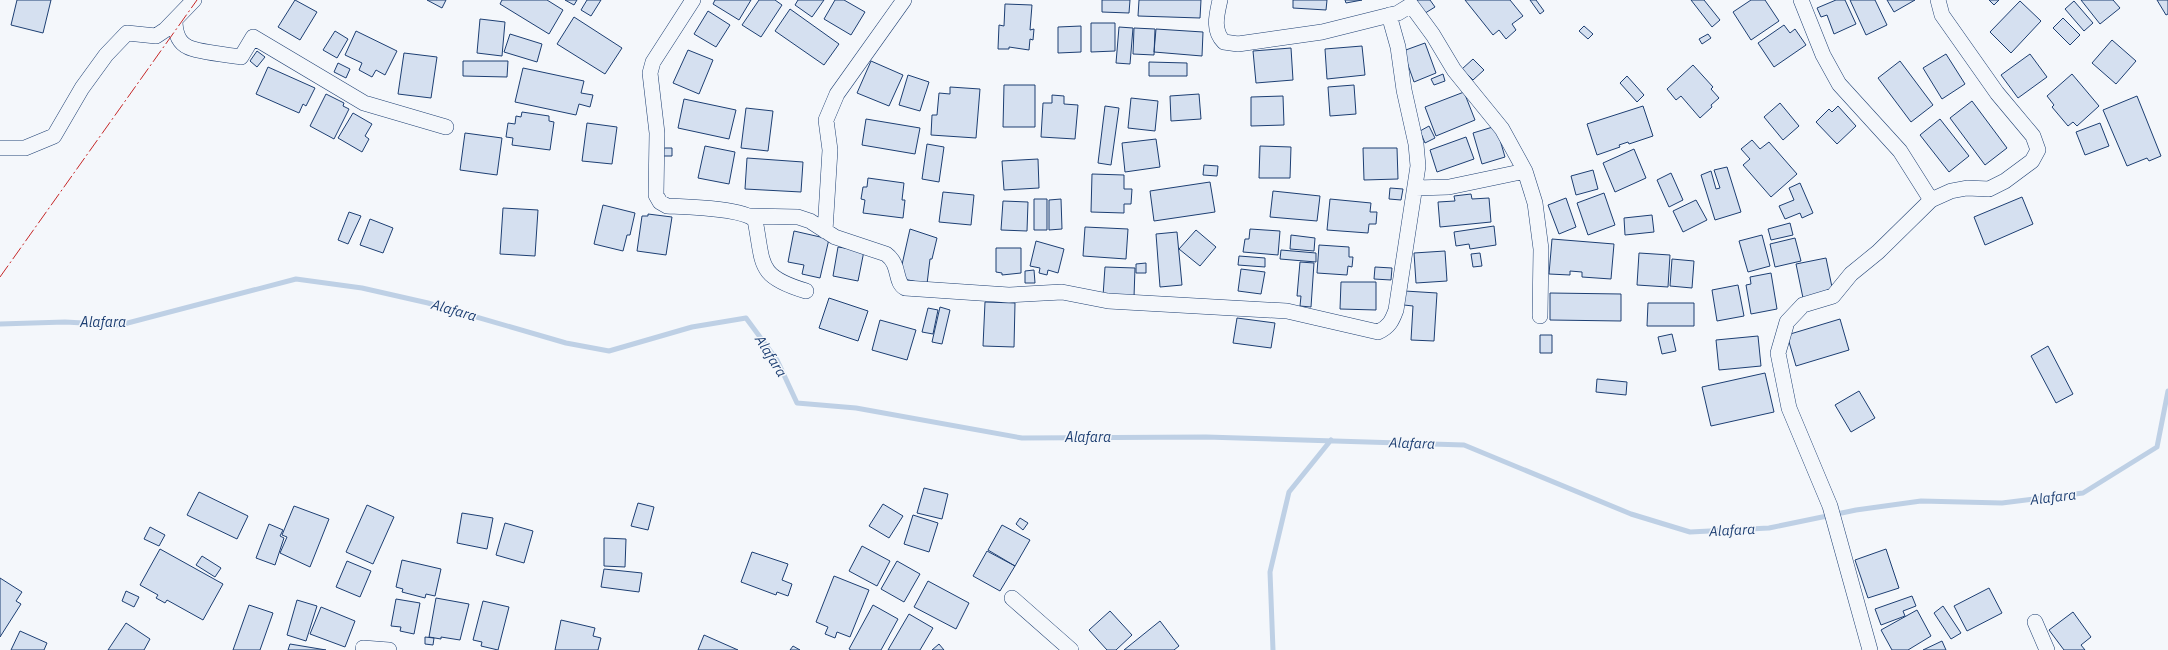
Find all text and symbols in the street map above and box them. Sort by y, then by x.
water label: Alafara [428,295,479,325]
water label: Alafara [79,313,126,331]
water label: Alafara [751,331,791,380]
water label: Alafara [1064,428,1111,446]
water label: Alafara [1388,433,1435,453]
water label: Alafara [2028,485,2077,509]
water label: Alafara [1708,520,1755,540]

